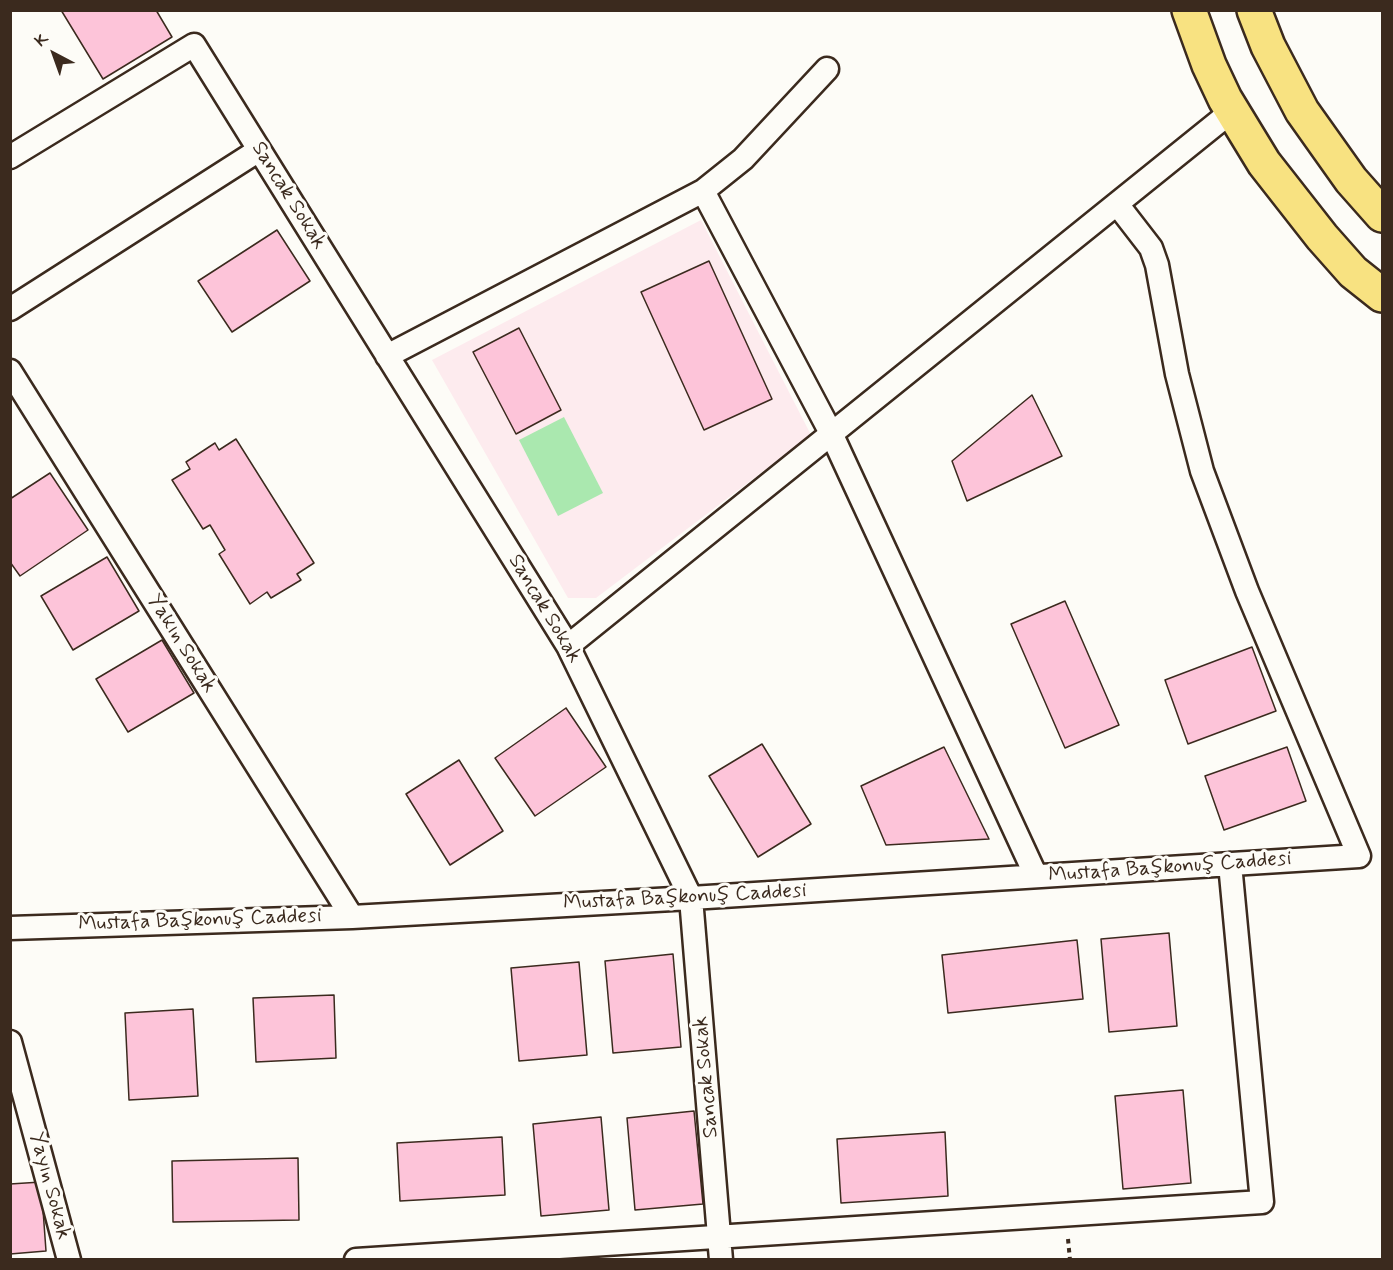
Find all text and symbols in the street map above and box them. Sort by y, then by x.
north arrow [24,24,84,84]
text: K [31,28,53,52]
street label: Sancak Sokak [245,138,331,254]
street label: Sancak Sokak [502,550,586,668]
street label: Yakın Sokak [141,590,221,698]
street label: Mustafa Başkonuş Caddesi [1048,847,1292,889]
street label: Mustafa Başkonuş Caddesi [563,879,807,917]
street label: Mustafa Başkonuş Caddesi [78,904,322,938]
street label: Sancak Sokak [689,1015,725,1139]
street label: Yayın Sokak [23,1130,75,1242]

